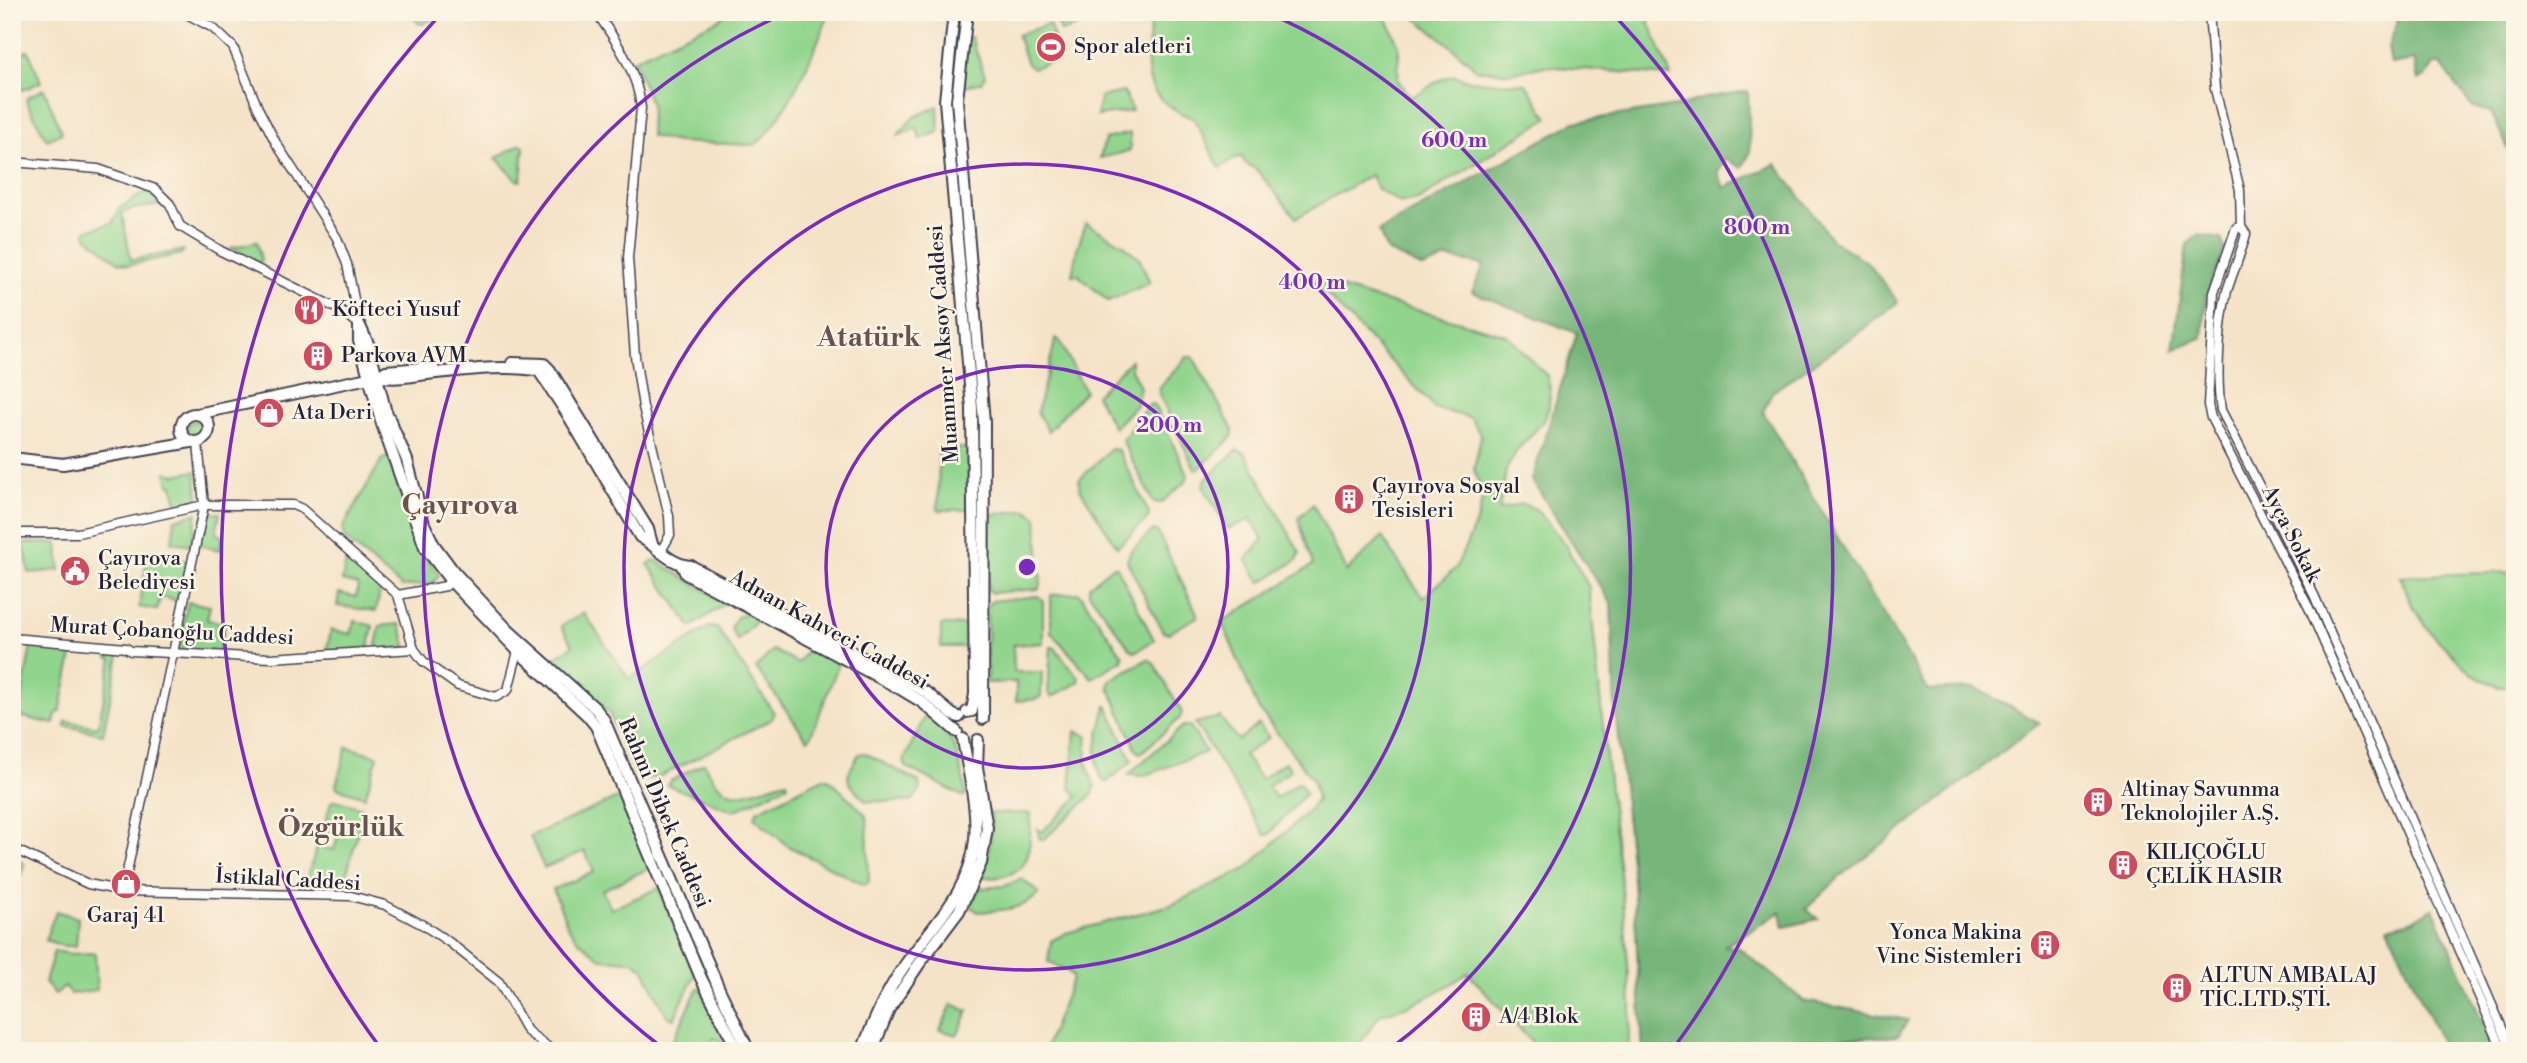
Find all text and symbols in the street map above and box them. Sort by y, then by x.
sports icon: Spor aletleri [1034,30,1068,64]
place label: Spor aletleri [1074,34,1192,60]
text: 600 m [1421,128,1487,154]
text: 800 m [1724,215,1790,241]
street label: Muammer Aksoy Caddesi [923,224,965,464]
text: 400 m [1278,270,1346,296]
restaurant icon: Köfteci Yusuf [292,293,326,327]
place label: Köfteci Yusuf [332,297,461,323]
district label: Atatürk [816,320,922,355]
building icon: Parkova AVM [301,339,335,373]
place label: Parkova AVM [341,343,467,369]
shop icon: Ata Deri [252,396,286,430]
place label: Ata Deri [291,400,373,426]
text: 200 m [1136,413,1202,439]
place label: Çayırova Sosyal Tesisleri [1372,474,1520,524]
street label: Ayça Sokak [2255,480,2327,588]
building icon: Çayırova Sosyal Tesisleri [1332,482,1366,516]
district label: Çayırova [401,488,519,523]
place label: Çayırova Belediyesi [97,546,196,596]
public building icon: Çayırova Belediyesi [58,554,92,588]
centre of rings [1015,555,1039,579]
street label: Adnan Kahveci Caddesi [724,564,933,696]
street label: Murat Çobanoğlu Caddesi [49,613,295,651]
street label: Rahmi Dibek Caddesi [612,714,716,912]
place label: Altinay Savunma Teknolojiler A.Ş. [2120,777,2280,827]
building icon: Altinay Savunma Teknolojiler A.Ş. [2081,785,2115,819]
district label: Özgürlük [278,808,405,845]
place label: KILIÇOĞLU ÇELİK HASIR [2146,837,2283,890]
building icon: KILIÇOĞLU ÇELİK HASIR [2106,848,2140,882]
street label: İstiklal Caddesi [215,861,362,897]
shop icon: Garaj 41 [109,867,143,901]
place label: Garaj 41 [87,903,165,929]
place label: Yonca Makina Vinc Sistemleri [1875,920,2022,970]
building icon: Yonca Makina Vinc Sistemleri [2028,928,2062,962]
place label: ALTUN AMBALAJ TİC.LTD.ŞTİ. [2199,963,2378,1013]
building icon: ALTUN AMBALAJ TİC.LTD.ŞTİ. [2160,971,2194,1005]
building icon: A/4 Blok [1459,1000,1493,1034]
place label: A/4 Blok [1498,1004,1579,1030]

